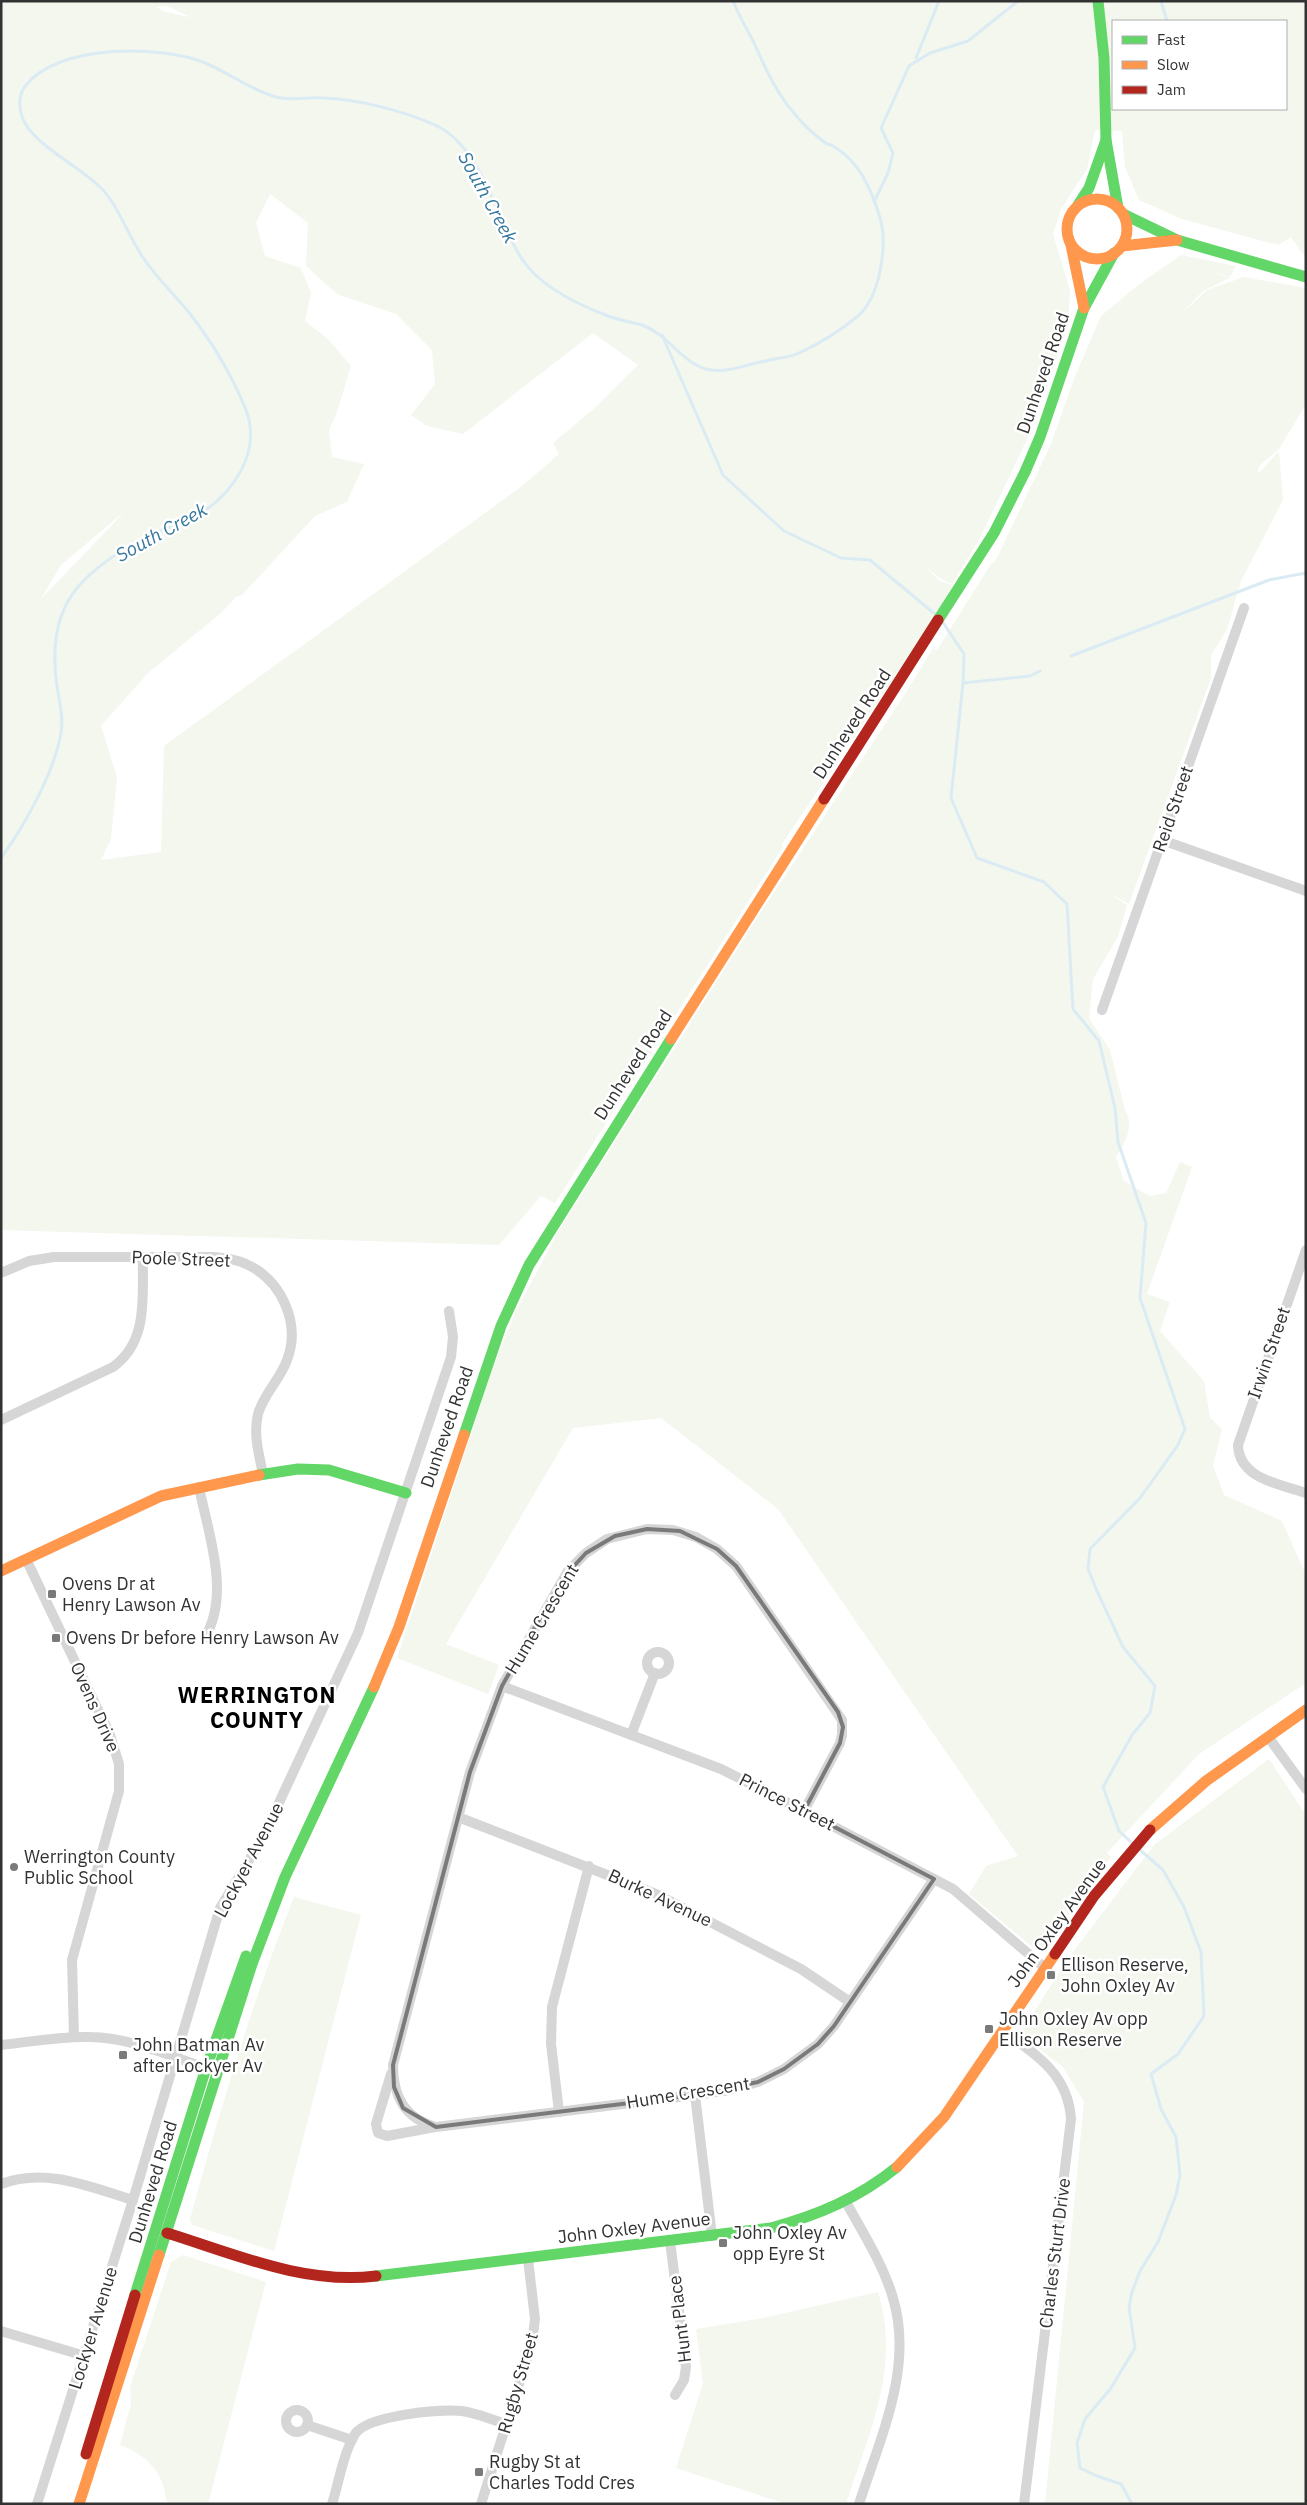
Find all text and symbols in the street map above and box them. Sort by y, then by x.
legend [1112,20,1287,110]
text: Fast [1157,30,1185,49]
text: Slow [1157,55,1190,74]
text: Jam [1157,80,1186,99]
water label: South Creek [453,147,524,248]
street label: Dunheved Road [1011,309,1074,437]
water label: South Creek [111,496,212,567]
street label: Dunheved Road [807,664,896,783]
street label: Reid Street [1147,763,1198,855]
street label: Dunheved Road [588,1005,677,1124]
street label: Poole Street [131,1245,231,1272]
street label: Irwin Street [1242,1304,1295,1402]
street label: Dunheved Road [415,1363,478,1491]
street label: Hume Crescent [500,1559,583,1678]
place label: Ovens Dr at Henry Lawson Av [62,1572,201,1616]
marker: Ovens Dr at Henry Lawson Av [46,1588,58,1600]
place label: Ovens Dr before Henry Lawson Av [66,1626,339,1649]
marker: Ovens Dr before Henry Lawson Av [50,1632,62,1644]
street label: Ovens Drive [65,1658,126,1756]
district label: WERRINGTON COUNTY [178,1680,336,1734]
street label: Prince Street [735,1768,839,1836]
street label: Lockyer Avenue [209,1798,289,1921]
place label: Werrington County Public School [24,1845,175,1889]
street label: John Oxley Avenue [1002,1854,1111,1992]
marker: Werrington County Public School [8,1861,20,1873]
street label: Burke Avenue [605,1863,716,1932]
place label: Ellison Reserve, John Oxley Av [1061,1953,1189,1997]
marker: Ellison Reserve, John Oxley Av [1045,1969,1057,1981]
place label: John Oxley Av opp Ellison Reserve [999,2007,1148,2051]
marker: John Oxley Av opp Ellison Reserve [983,2023,995,2035]
place label: John Batman Av after Lockyer Av [133,2033,265,2077]
marker: John Batman Av after Lockyer Av [117,2049,129,2061]
street label: Hume Crescent [625,2071,751,2114]
street label: Dunheved Road [123,2118,182,2246]
street label: Charles Sturt Drive [1034,2176,1075,2329]
street label: John Oxley Avenue [556,2207,712,2248]
place label: John Oxley Av opp Eyre St [733,2221,847,2265]
marker: John Oxley Av opp Eyre St [717,2237,729,2249]
street label: Lockyer Avenue [63,2264,122,2392]
street label: Hunt Place [663,2274,696,2364]
street label: Rugby Street [492,2330,543,2436]
place label: Rugby St at Charles Todd Cres [489,2450,635,2494]
marker: Rugby St at Charles Todd Cres [473,2466,485,2478]

